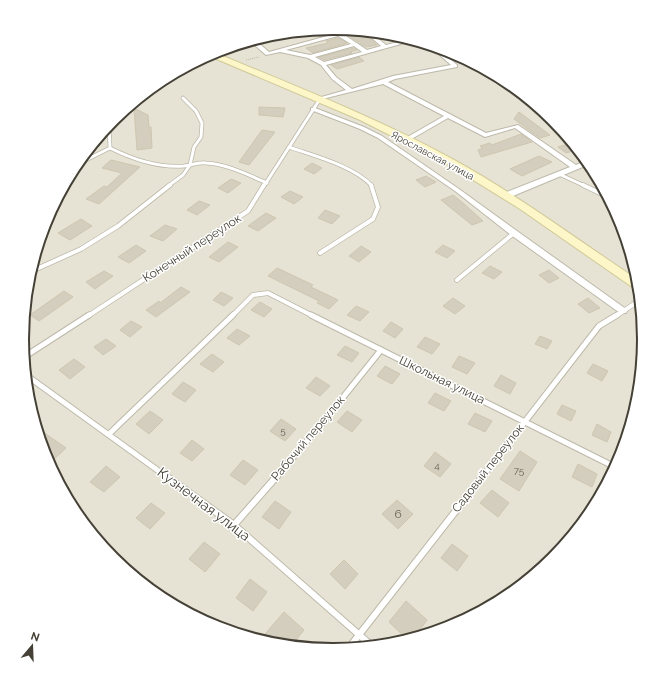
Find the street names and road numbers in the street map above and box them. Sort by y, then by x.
street label: Ярославская улица [389,129,476,182]
street label: Конечный переулок [140,211,244,285]
street label: Школьная улица [397,353,487,407]
street label: Рабочий переулок [268,393,348,483]
street label: Садовый переулок [449,421,527,515]
street label: Кузнечная улица [155,464,253,544]

